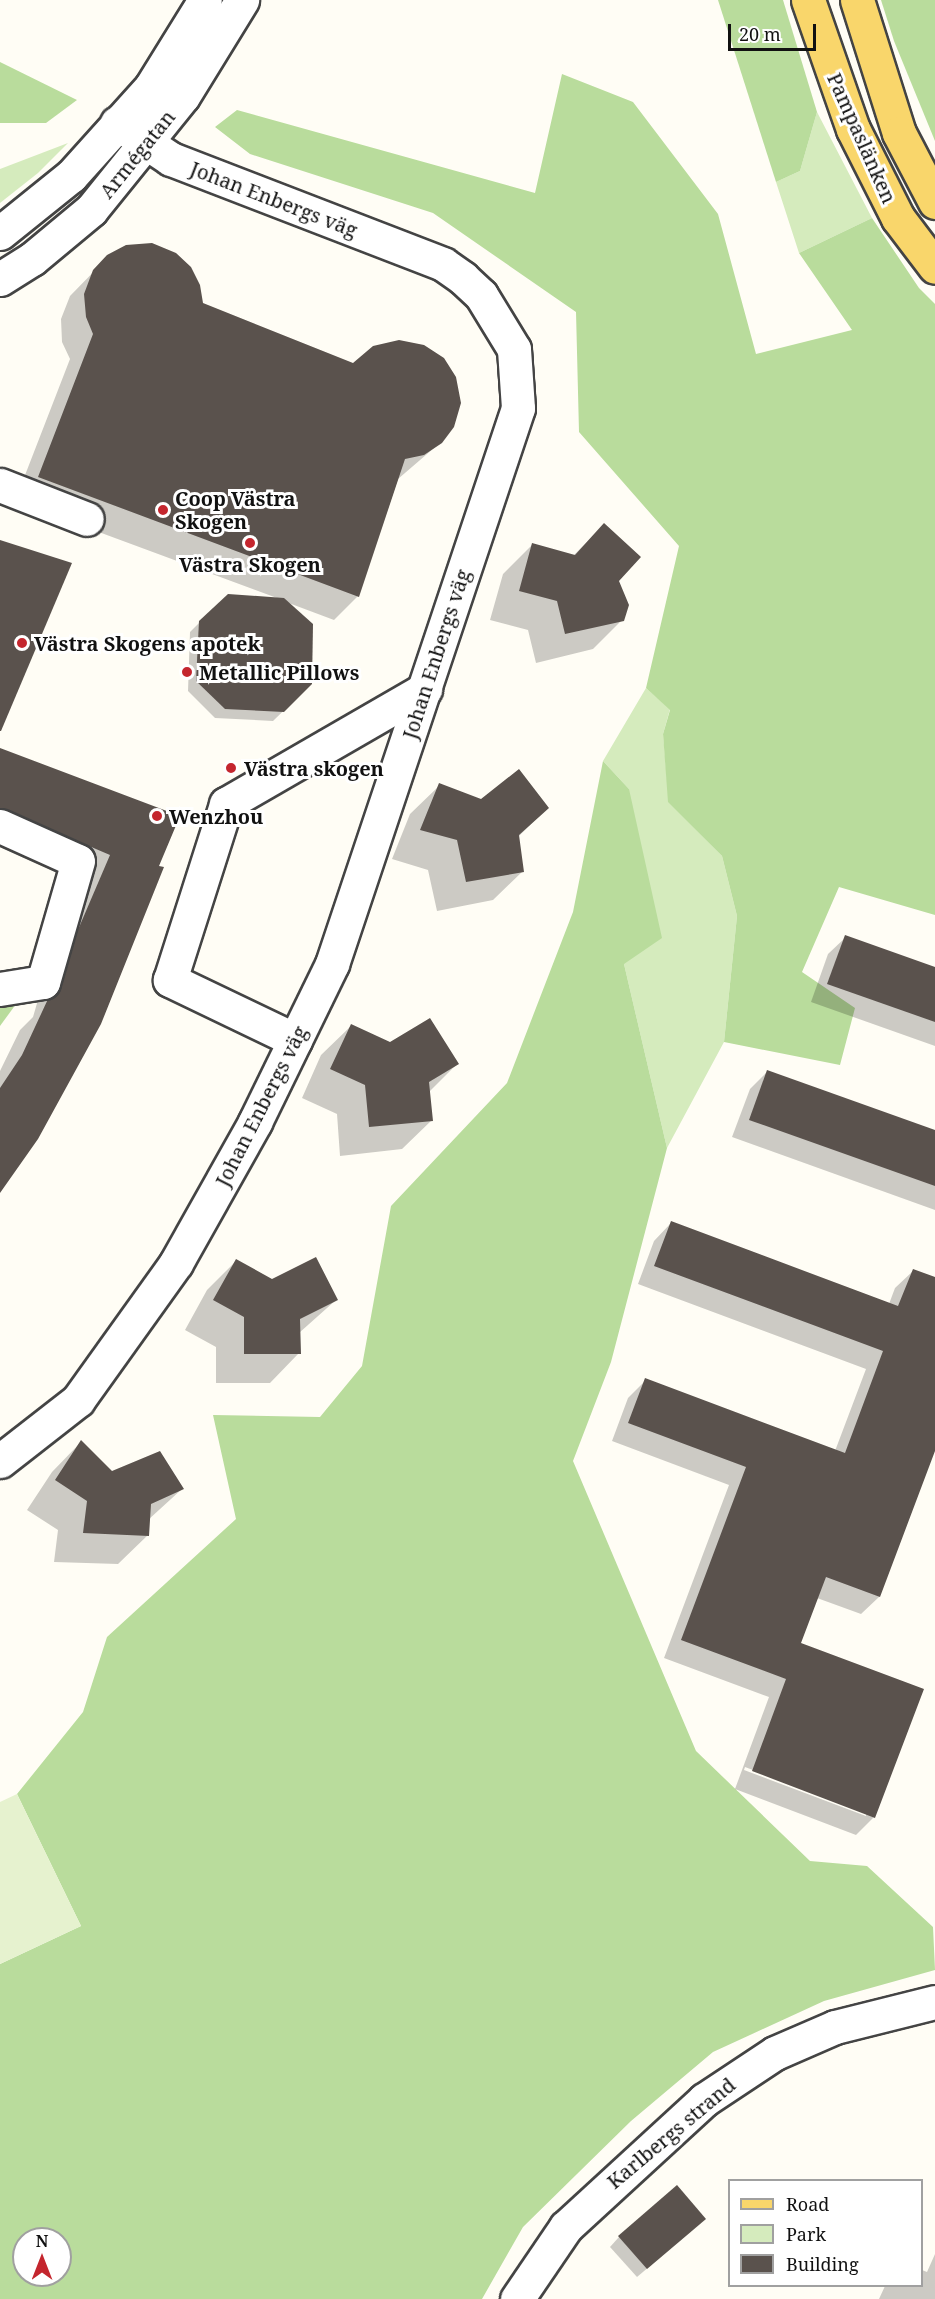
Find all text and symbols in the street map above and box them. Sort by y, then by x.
scale bar [731,12,820,50]
text: 20 m [739,22,781,46]
street label: Pampaslänken [823,69,901,207]
street label: Armégatan [94,105,180,203]
street label: Johan Enbergs väg [187,156,361,242]
place label: Coop Västra Skogen [175,486,296,533]
marker: Coop Västra Skogen [156,503,170,517]
marker: Västra Skogen [243,536,257,550]
place label: Västra Skogen [179,552,321,576]
street label: Johan Enbergs väg [397,566,475,742]
place label: Västra Skogens apotek [34,631,260,655]
marker: Västra Skogens apotek [15,636,29,650]
place label: Metallic Pillows [199,660,359,684]
marker: Metallic Pillows [180,665,194,679]
place label: Västra skogen [244,756,384,780]
marker: Västra skogen [222,759,240,777]
place label: Wenzhou [169,804,263,828]
marker: Wenzhou [150,809,164,823]
street label: Johan Enbergs väg [210,1022,312,1190]
street label: Karlbergs strand [602,2072,740,2194]
legend [728,2179,923,2287]
text: Road [786,2192,829,2216]
text: Park [786,2222,826,2246]
north arrow [12,2227,72,2287]
text: N [36,2230,48,2252]
text: Building [786,2252,859,2276]

